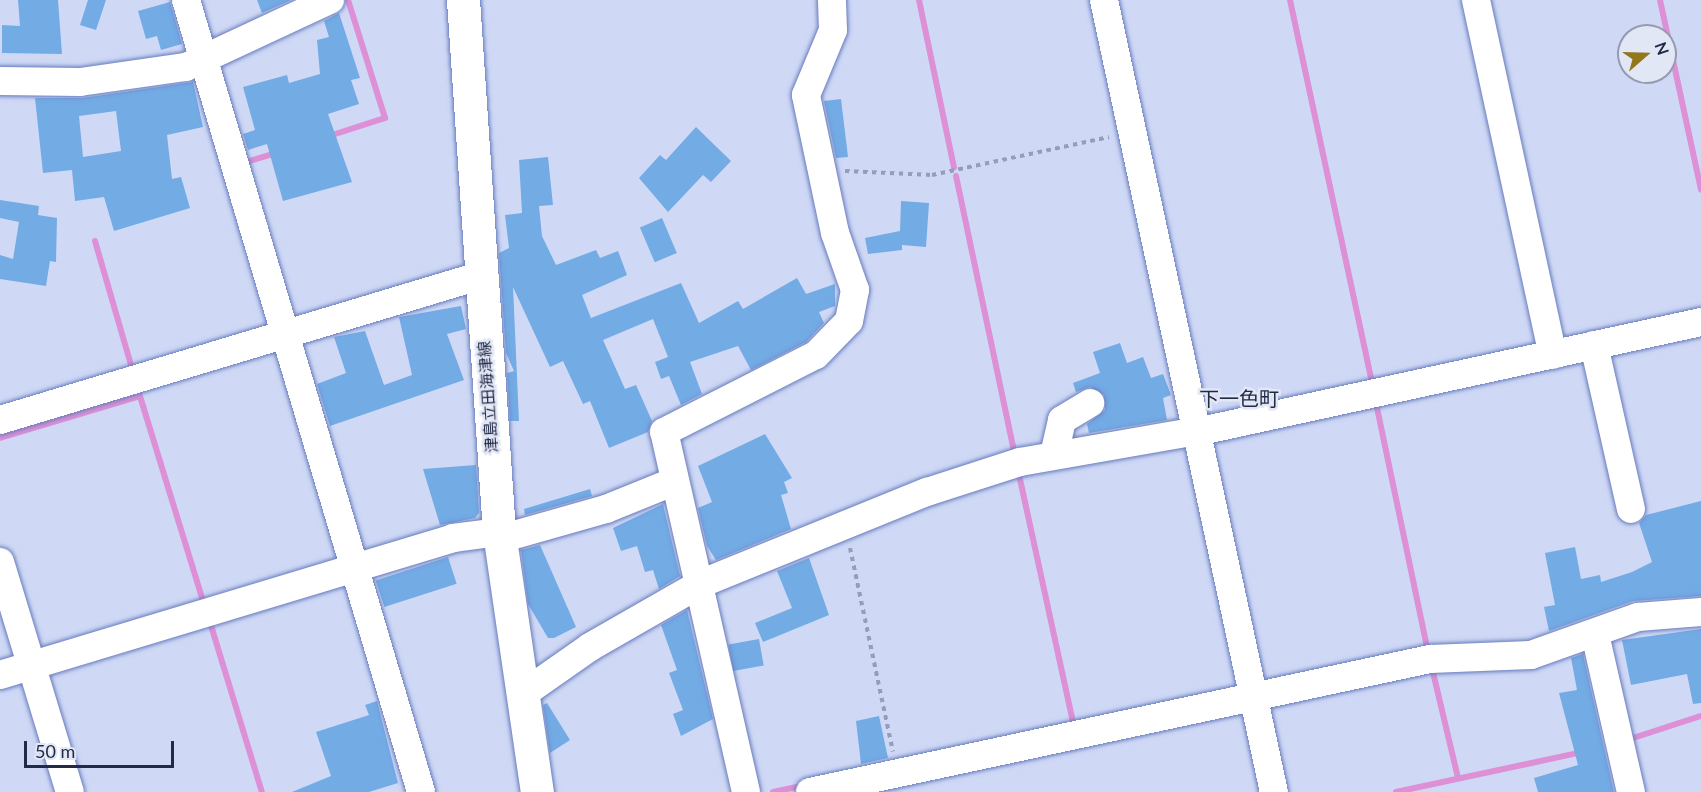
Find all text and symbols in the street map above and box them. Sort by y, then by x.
north arrow [1617,24,1677,84]
text: N [1651,39,1674,57]
street label: 津島立田海津線 [475,340,501,454]
district label: 下一色町 [1199,386,1279,410]
scale bar [27,729,177,767]
text: 50 m [35,740,75,762]

